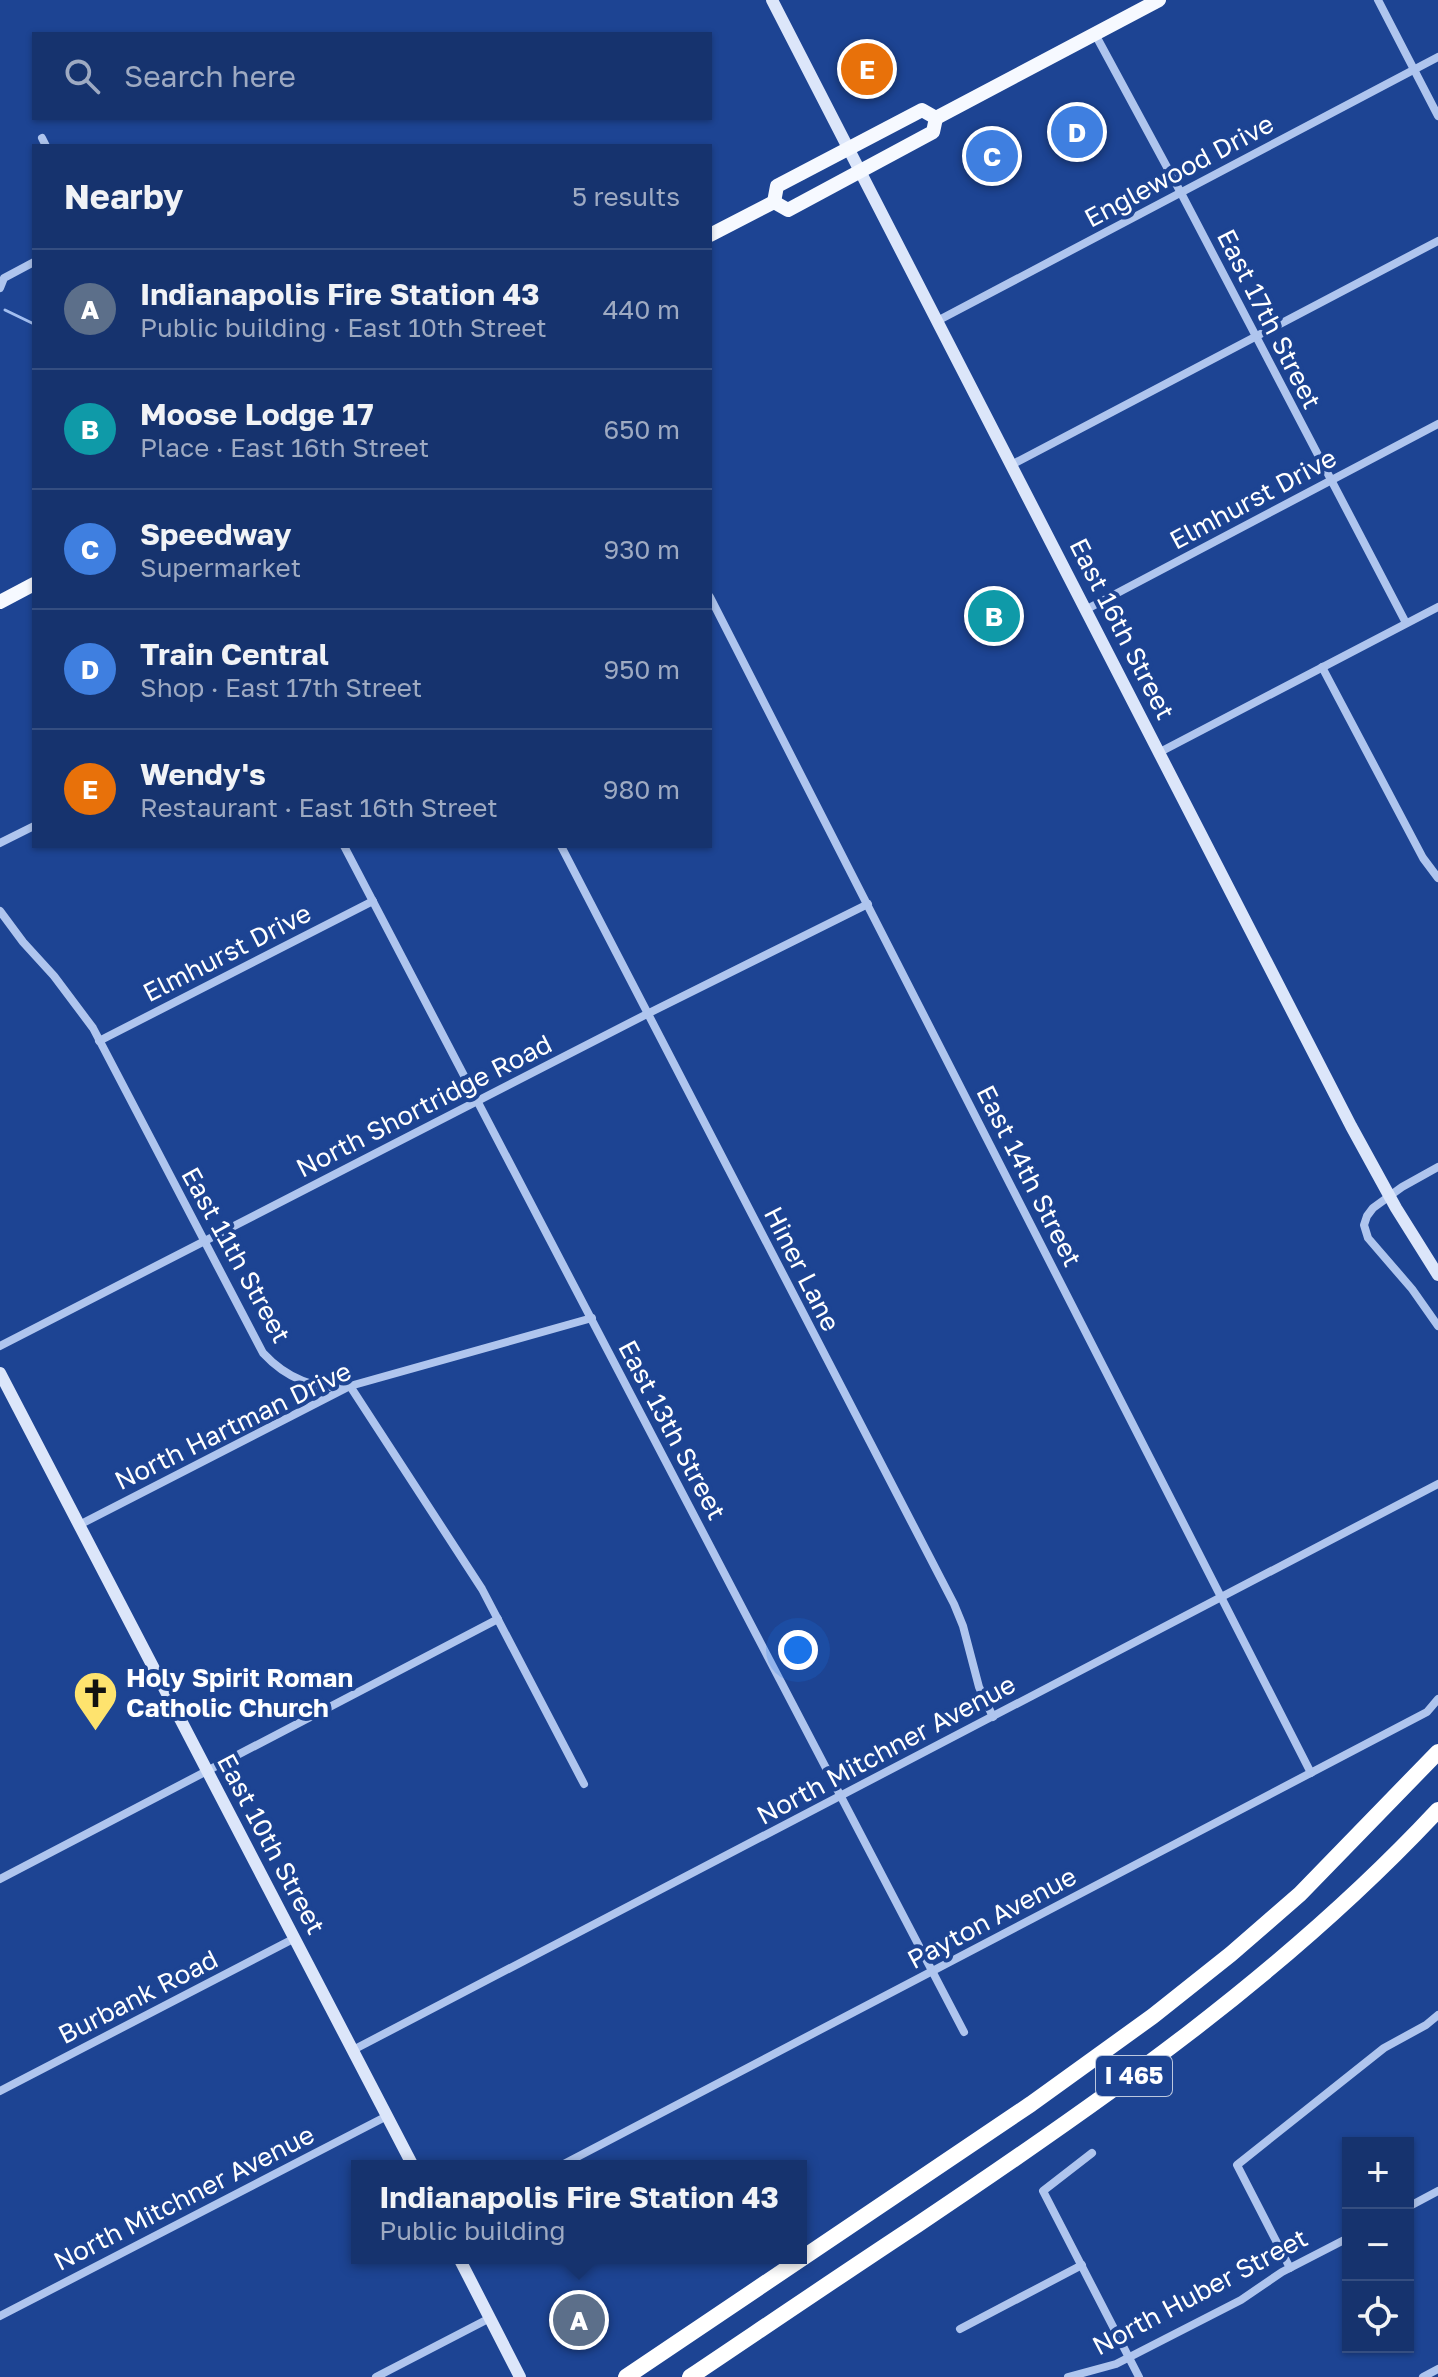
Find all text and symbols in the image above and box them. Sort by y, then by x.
search box [32,32,712,120]
pin: E [841,39,893,99]
icon: search [60,54,104,98]
text: Search here [124,58,296,94]
pin: D [1051,102,1103,162]
street label: Englewood Drive [1079,108,1279,233]
pin: C [966,126,1018,186]
text: Nearby [64,176,184,216]
text: 5 results [572,181,680,212]
street label: East 17th Street [1211,224,1328,414]
text: Indianapolis Fire Station 43 [140,276,540,312]
text: A [81,294,99,325]
text: 440 m [603,294,680,325]
text: Public building · East 10th Street [140,312,547,343]
text: Moose Lodge 17 [140,396,374,432]
text: B [81,414,99,445]
text: 650 m [604,414,680,445]
text: Place · East 16th Street [140,432,429,463]
street label: Elmhurst Drive [1164,442,1341,555]
text: Speedway [140,516,292,552]
street label: East 16th Street [1063,533,1181,725]
text: C [81,534,99,565]
text: 930 m [603,534,680,565]
text: Supermarket [140,552,301,583]
pin: B [968,586,1020,646]
text: Train Central [140,636,329,672]
text: D [81,654,99,685]
text: 950 m [604,654,680,685]
text: Shop · East 17th Street [140,672,422,703]
text: Wendy's [140,756,266,792]
text: E [82,774,98,805]
text: 980 m [603,774,680,805]
text: Restaurant · East 16th Street [140,792,498,823]
street label: Elmhurst Drive [138,897,316,1008]
street label: North Shortridge Road [291,1028,557,1184]
street label: East 14th Street [970,1080,1088,1272]
street label: East 11th Street [175,1162,298,1348]
street label: Hiner Lane [758,1201,847,1336]
street label: East 13th Street [612,1335,733,1525]
street label: North Hartman Drive [110,1355,356,1496]
your location [778,1630,818,1670]
place label: Holy Spirit Roman Catholic Church [126,1662,353,1723]
street label: North Mitchner Avenue [751,1668,1020,1831]
church icon: Holy Spirit Roman Catholic Church [71,1669,119,1732]
street label: East 10th Street [211,1748,332,1939]
street label: Payton Avenue [902,1860,1081,1975]
street label: Burbank Road [53,1943,223,2050]
road number: I 465 [1096,2056,1172,2096]
street label: North Mitchner Avenue [48,2118,319,2277]
map controls [1342,2137,1414,2353]
button: + [1342,2137,1414,2209]
popup [351,2160,807,2264]
text: Indianapolis Fire Station 43 [379,2179,779,2215]
button: − [1342,2209,1414,2281]
text: Public building [379,2215,566,2246]
street label: North Huber Street [1087,2222,1313,2361]
button: locate [1342,2281,1414,2353]
pin: A [553,2290,605,2350]

